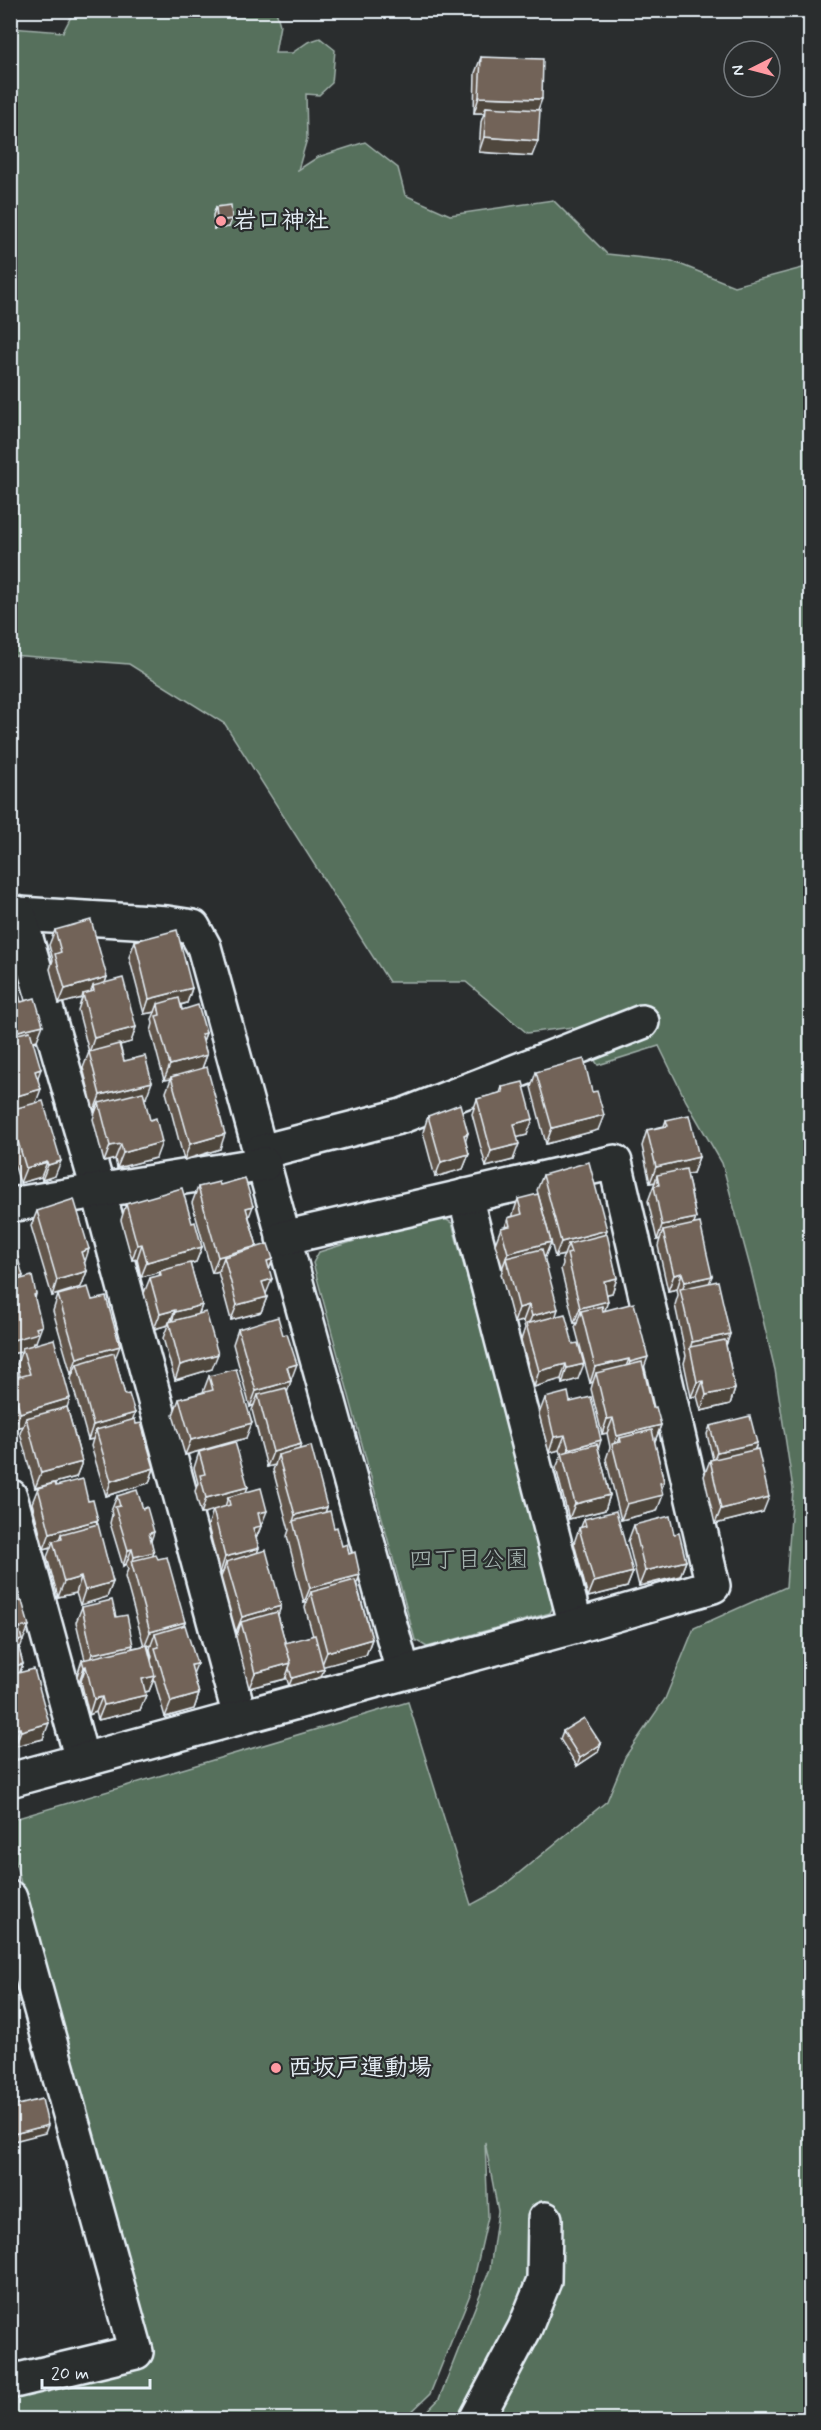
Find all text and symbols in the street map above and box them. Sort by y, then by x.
north arrow [722,39,782,99]
text: N [728,64,750,77]
place label: 岩口神社 [233,206,329,237]
marker: 岩口神社 [214,214,228,228]
park label: 四丁目公園 [409,1545,529,1576]
place label: 西坂戸運動場 [288,2053,432,2084]
marker: 西坂戸運動場 [269,2061,283,2075]
scale bar [42,2352,150,2390]
text: 20 m [51,2362,89,2386]

